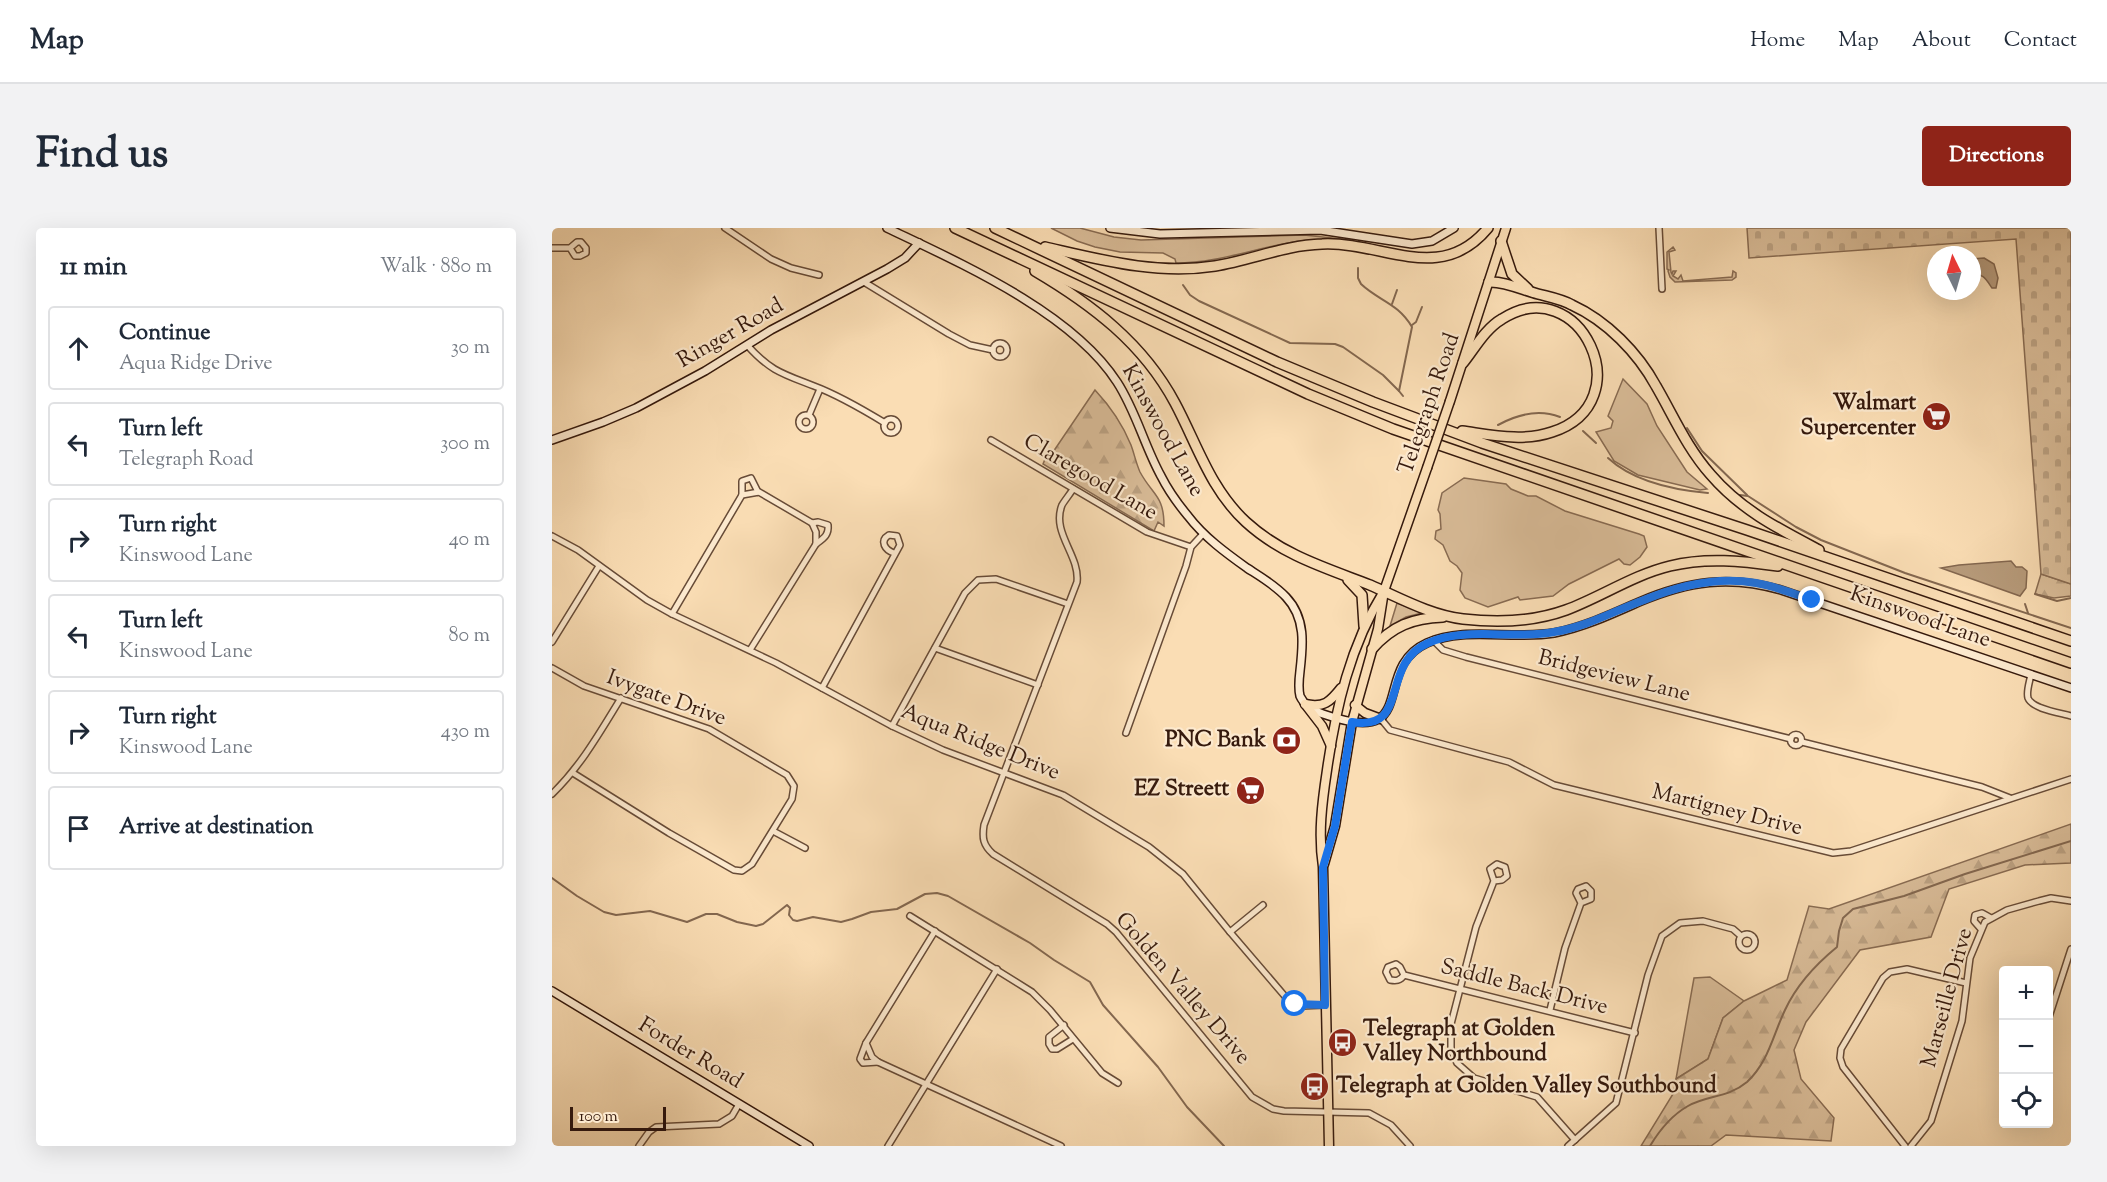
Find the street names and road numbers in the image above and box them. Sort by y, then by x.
street label: Ringer Road [672,291,790,377]
street label: Telegraph Road [1391,329,1469,479]
street label: Kinswood Lane [1112,359,1212,503]
street label: Claregood Lane [1017,427,1163,529]
street label: Kinswood Lane [1845,579,1995,657]
street label: Bridgeview Lane [1534,643,1694,711]
street label: Ivygate Drive [602,663,730,735]
street label: Aqua Ridge Drive [896,697,1064,789]
street label: Martigney Drive [1648,777,1806,845]
street label: Golden Valley Drive [1107,906,1257,1072]
street label: Marseille Drive [1914,925,1982,1071]
street label: Saddle Back Drive [1437,952,1611,1024]
street label: Forder Road [632,1010,748,1098]

